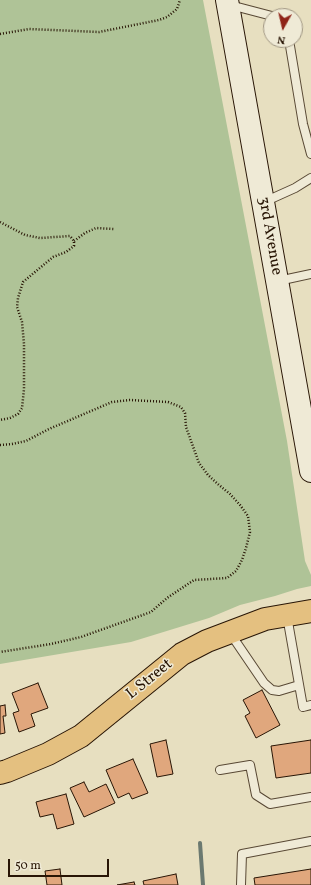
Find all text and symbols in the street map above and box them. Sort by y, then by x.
north arrow [263,8,303,48]
text: N [276,31,286,47]
street label: 3rd Avenue [253,195,285,277]
street label: L Street [123,656,177,704]
scale bar [10,851,111,877]
text: 50 m [15,858,41,874]

